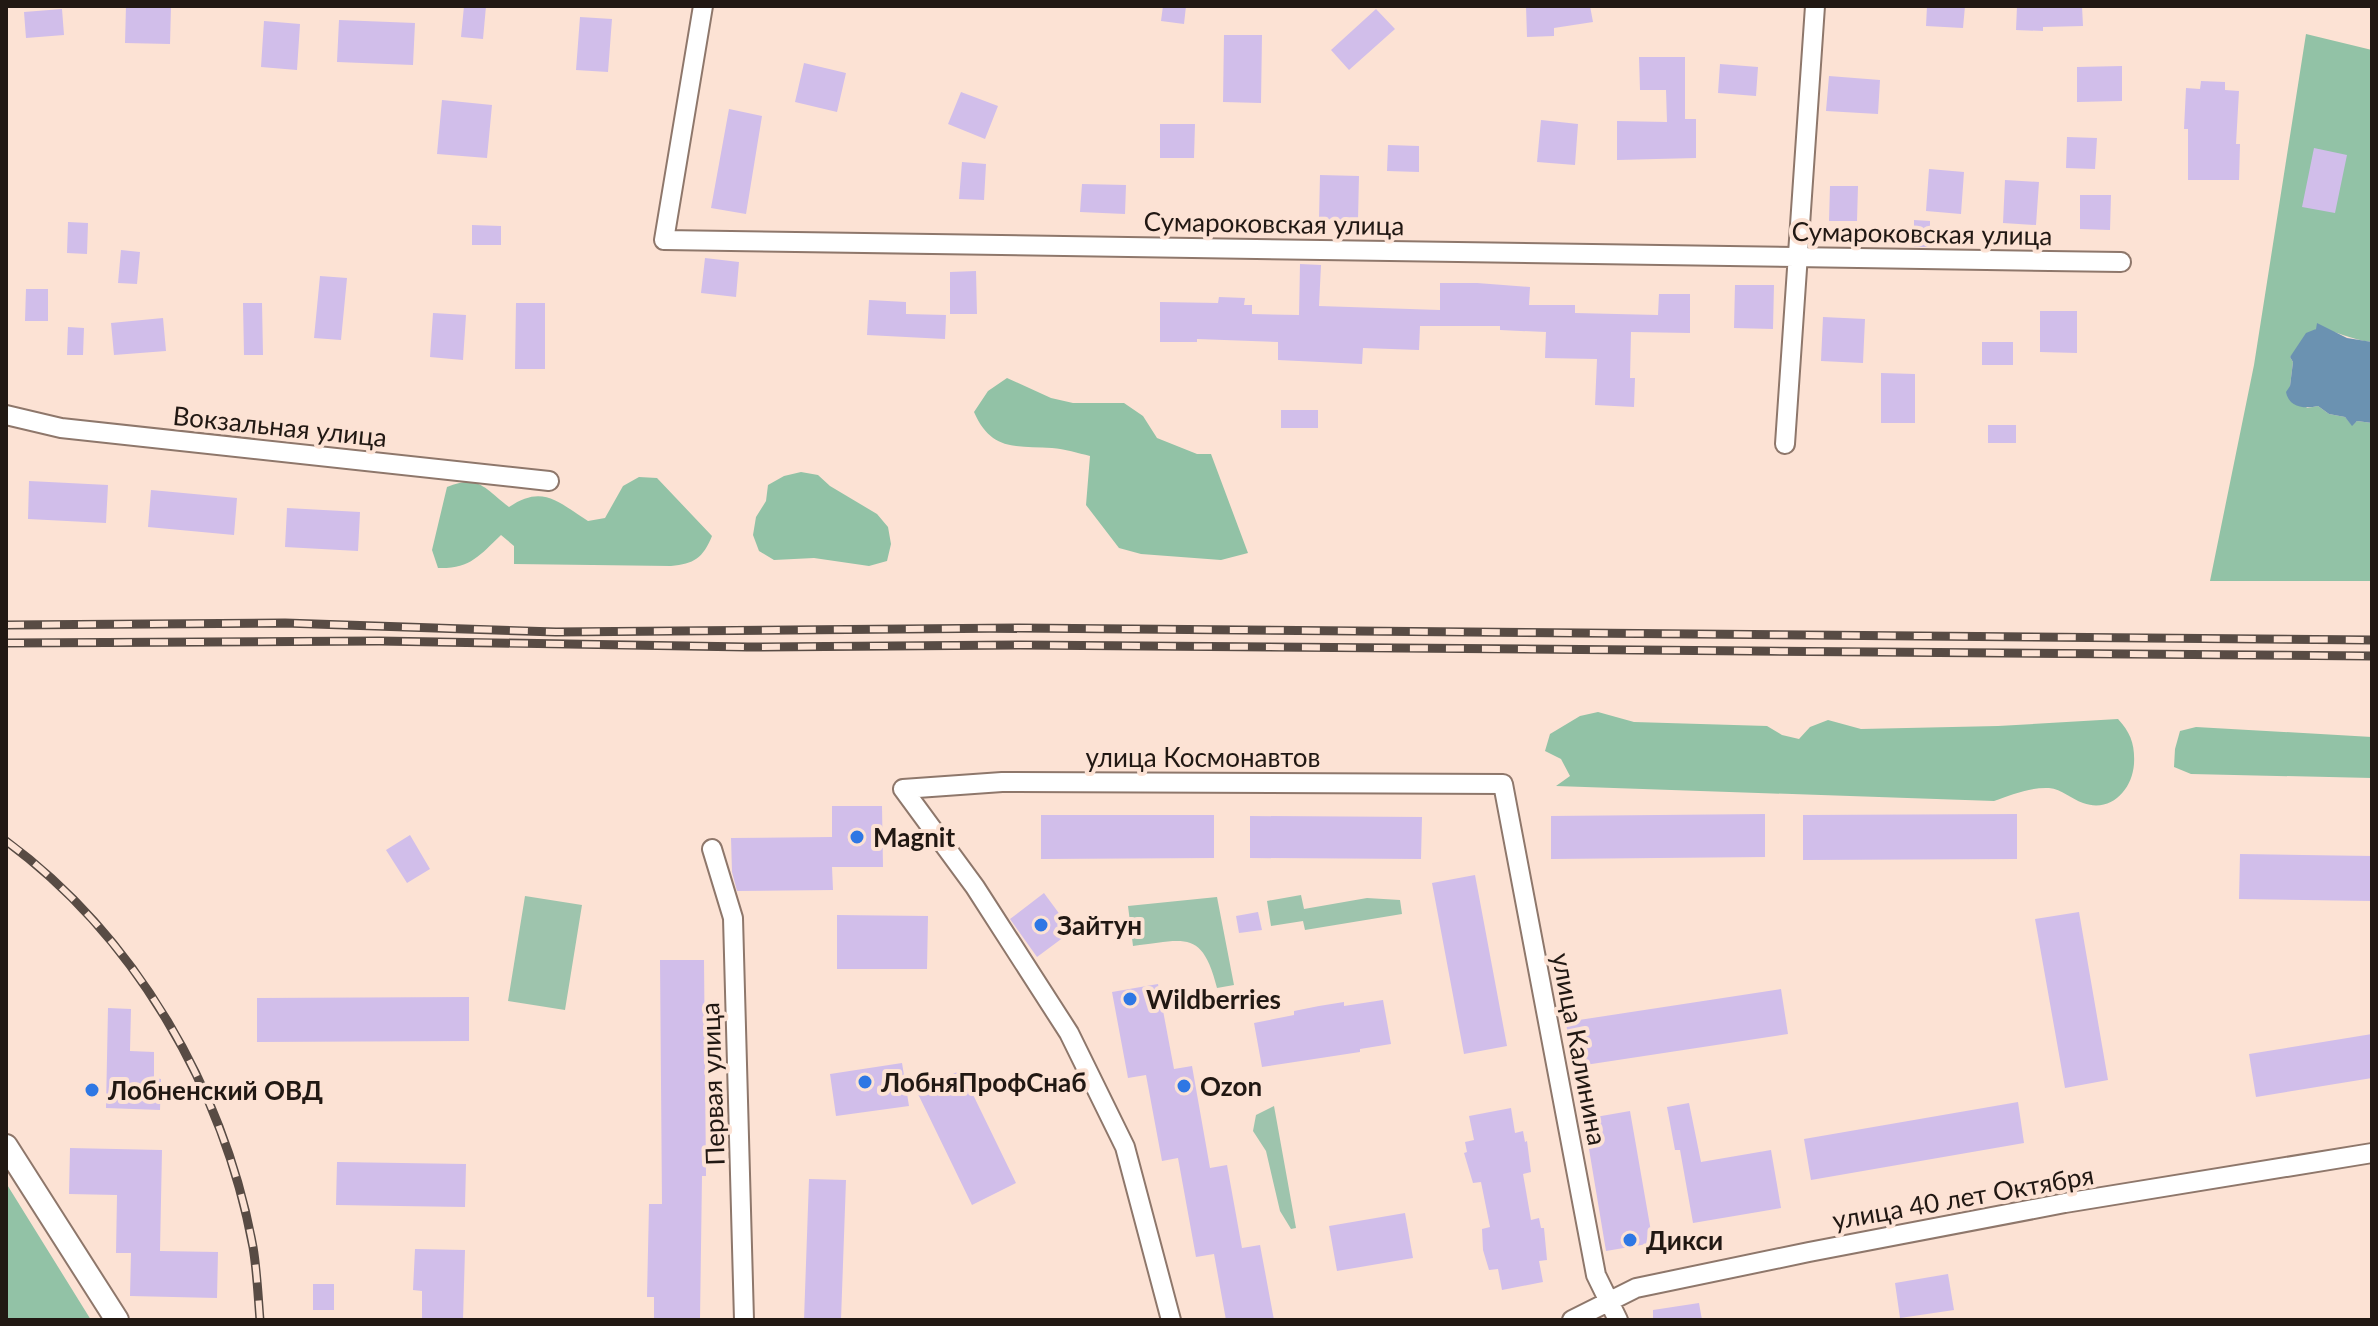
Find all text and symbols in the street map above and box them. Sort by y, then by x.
street label: Сумароковская улица [1143,205,1405,241]
street label: Сумароковская улица [1791,215,2053,251]
street label: Вокзальная улица [171,399,389,453]
street label: улица Космонавтов [1086,741,1320,773]
place label: Magnit [873,821,955,853]
marker: Magnit [848,828,866,846]
place label: Зайтун [1057,909,1142,941]
marker: Зайтун [1032,916,1050,934]
street label: улица Калинина [1546,950,1614,1148]
place label: Wildberries [1146,983,1281,1015]
marker: Wildberries [1121,990,1139,1008]
street label: Первая улица [693,1002,731,1166]
place label: ЛобняПрофСнаб [880,1066,1087,1098]
place label: Ozon [1200,1070,1262,1102]
marker: ЛобняПрофСнаб [856,1073,874,1091]
place label: Лобненский ОВД [107,1074,323,1106]
marker: Ozon [1175,1077,1193,1095]
marker: Лобненский ОВД [83,1081,101,1099]
street label: улица 40 лет Октября [1830,1158,2096,1236]
place label: Дикси [1646,1224,1723,1256]
marker: Дикси [1621,1231,1639,1249]

